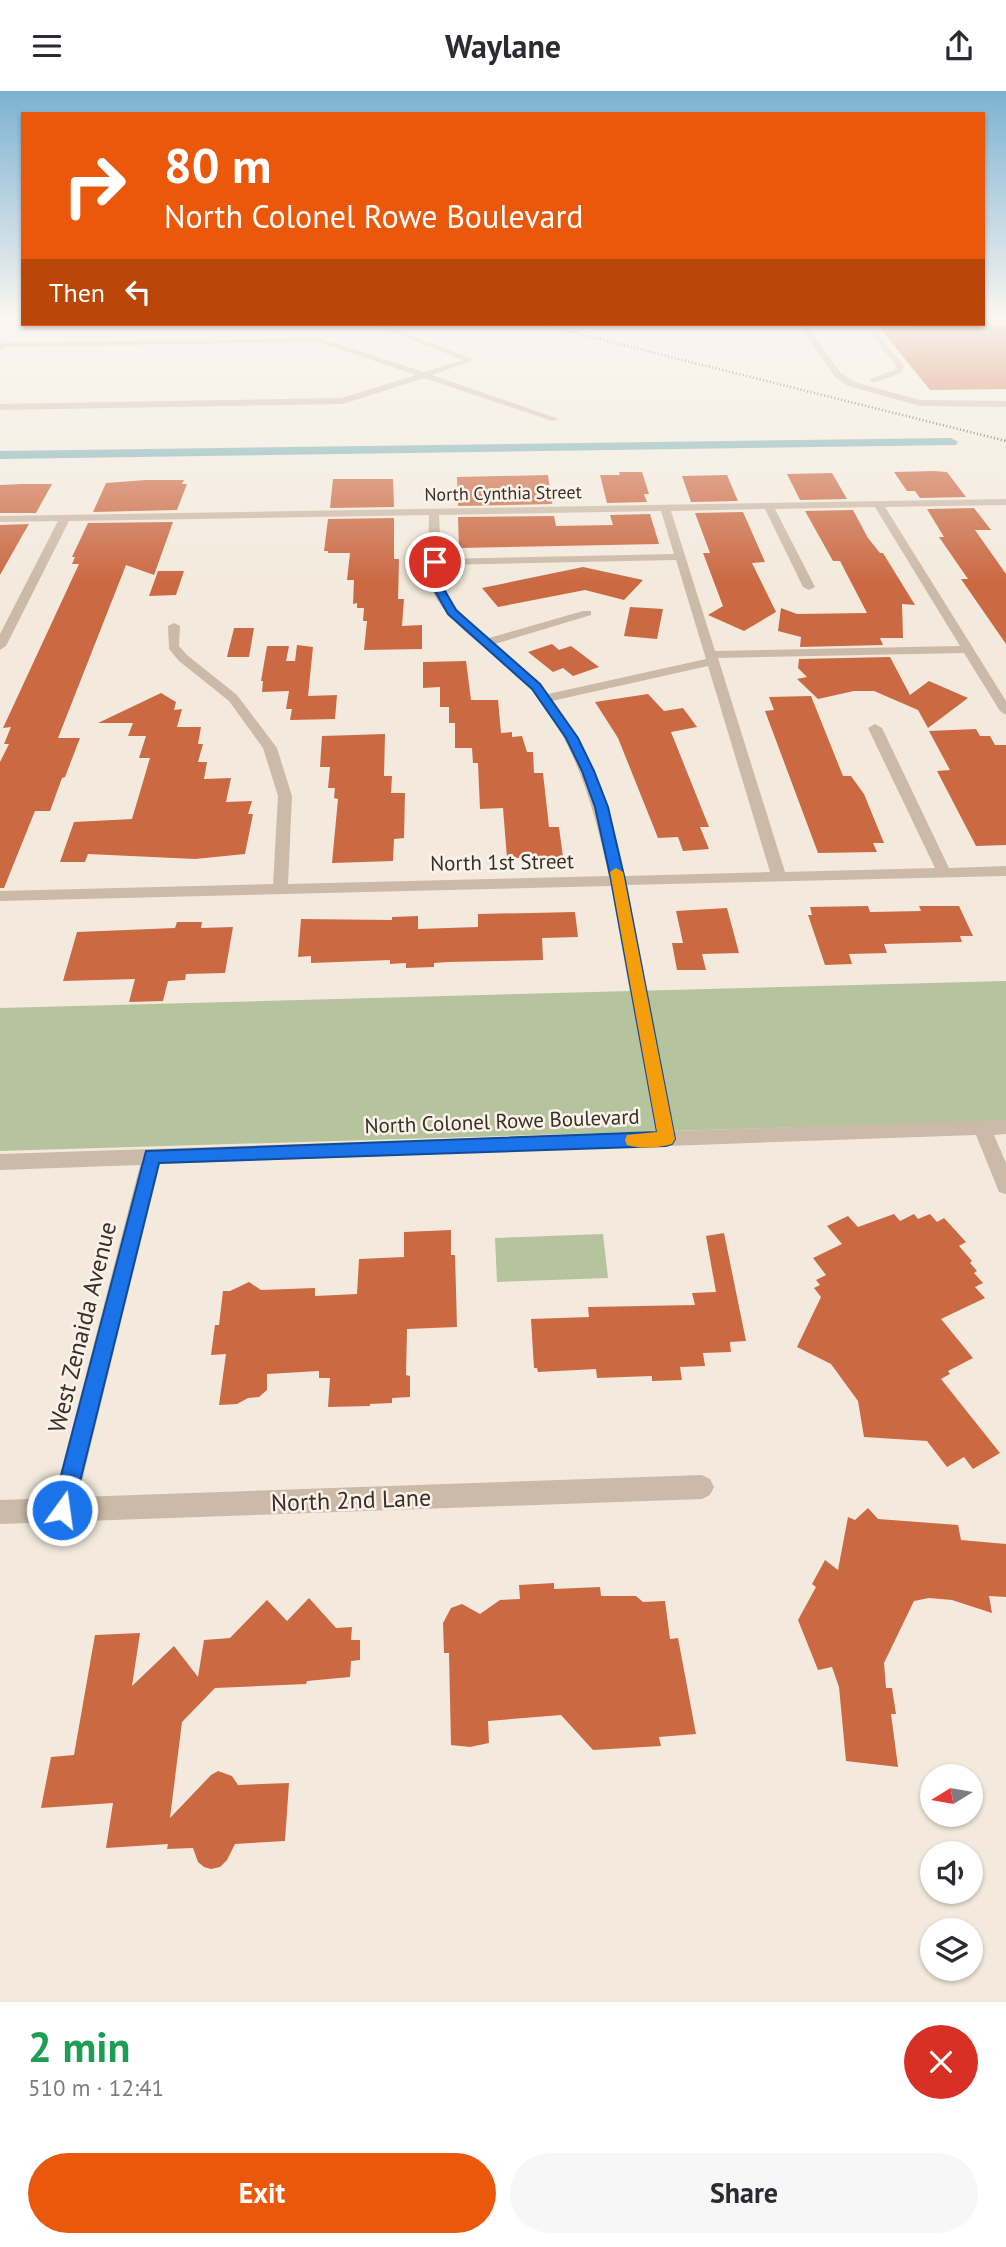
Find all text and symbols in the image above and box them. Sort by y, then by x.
text: Waylane [445,25,561,67]
icon: menu [28,27,66,65]
icon: share [940,27,978,65]
text: 80 m [164,133,271,197]
icon: right [49,140,140,231]
text: North Colonel Rowe Boulevard [164,195,584,237]
icon: left [119,273,157,311]
text: Then [49,276,105,309]
street label: North Cynthia Street [424,480,582,506]
pin [405,532,465,592]
icon: arrive [416,543,454,581]
street label: North 1st Street [430,847,574,877]
street label: North Colonel Rowe Boulevard [364,1103,640,1139]
street label: West Zenaida Avenue [41,1218,123,1436]
position arrow [25,1473,99,1547]
street label: North 2nd Lane [270,1482,432,1518]
north arrow [920,1764,984,1827]
map controls [920,1764,983,1981]
button: sound [920,1841,983,1904]
button: layers [920,1918,983,1981]
text: 2 min [28,2019,130,2074]
button: close [904,2025,978,2099]
text: 510 m · 12:41 [28,2073,164,2102]
button: Exit [28,2153,496,2233]
button: Share [510,2153,978,2233]

